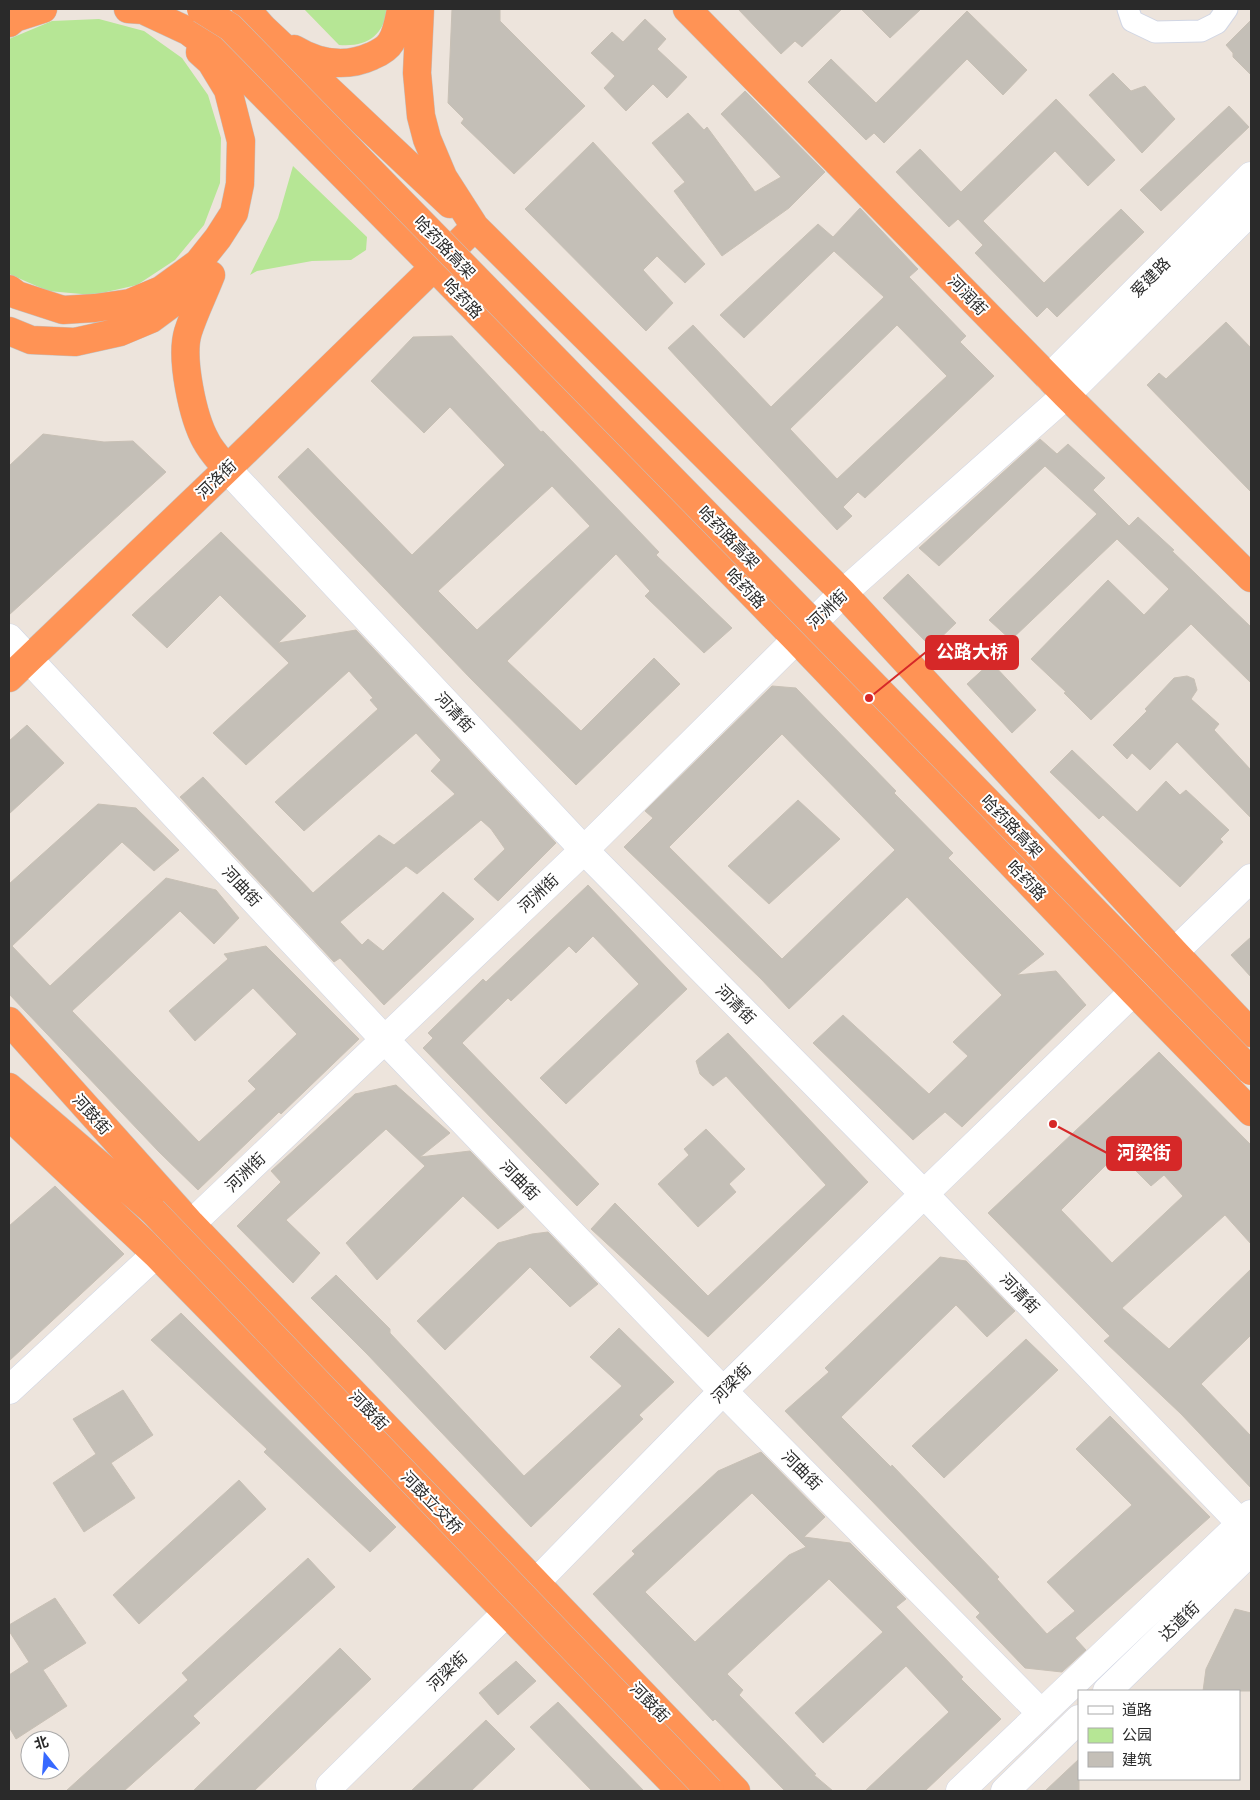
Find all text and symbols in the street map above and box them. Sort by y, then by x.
street label: 哈药路高架 [410,212,479,283]
street label: 爱建路 [1127,254,1174,301]
street label: 河润街 [944,271,991,319]
street label: 哈药路 [439,274,486,322]
street label: 河洛街 [192,456,240,503]
street label: 哈药路高架 [694,502,763,573]
street label: 哈药路 [722,564,769,612]
street label: 河洲街 [803,586,851,633]
callout: 公路大桥 [926,636,1018,669]
text: 公路大桥 [936,641,1008,663]
street label: 河清街 [431,688,478,736]
street label: 哈药路高架 [977,791,1046,862]
street label: 哈药路 [1003,856,1050,904]
street label: 河曲街 [218,862,265,910]
street label: 河洲街 [514,870,562,917]
street label: 河清街 [712,981,759,1028]
street label: 河鼓街 [69,1090,115,1139]
callout: 河梁街 [1107,1137,1181,1170]
text: 河梁街 [1117,1142,1171,1164]
street label: 河洲街 [221,1149,269,1196]
street label: 河曲街 [496,1156,543,1204]
street label: 河清街 [996,1269,1043,1317]
street label: 河梁街 [708,1360,755,1407]
street label: 河鼓街 [345,1386,392,1434]
street label: 河曲街 [778,1447,825,1494]
street label: 河鼓立交桥 [397,1467,466,1538]
street label: 达道街 [1155,1598,1203,1645]
street label: 河梁街 [423,1648,471,1695]
street label: 河鼓街 [626,1678,673,1726]
legend [1078,1690,1240,1780]
text: 道路 [1122,1701,1152,1719]
text: 公园 [1122,1726,1152,1744]
north arrow [20,1730,70,1780]
text: 北 [32,1733,51,1753]
text: 建筑 [1122,1751,1152,1769]

